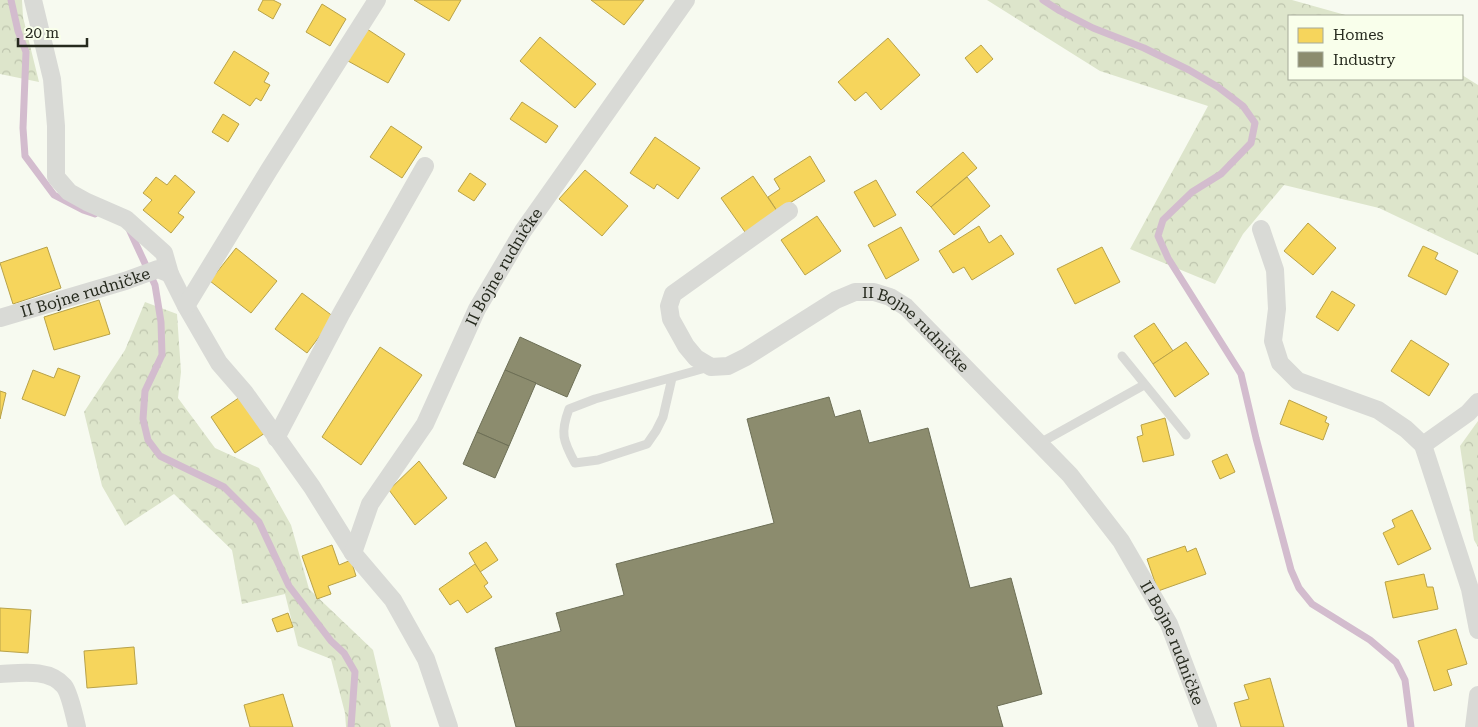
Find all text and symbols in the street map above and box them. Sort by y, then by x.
scale bar [18,15,86,47]
legend [1288,15,1463,80]
text: 20 m [25,24,60,42]
text: Homes [1333,26,1384,44]
text: Industry [1333,51,1395,69]
street label: II Bojne rudničke [462,204,547,329]
street label: II Bojne rudničke [18,264,153,321]
street label: II Bojne rudničke [862,283,973,376]
street label: II Bojne rudničke [1136,577,1208,708]

